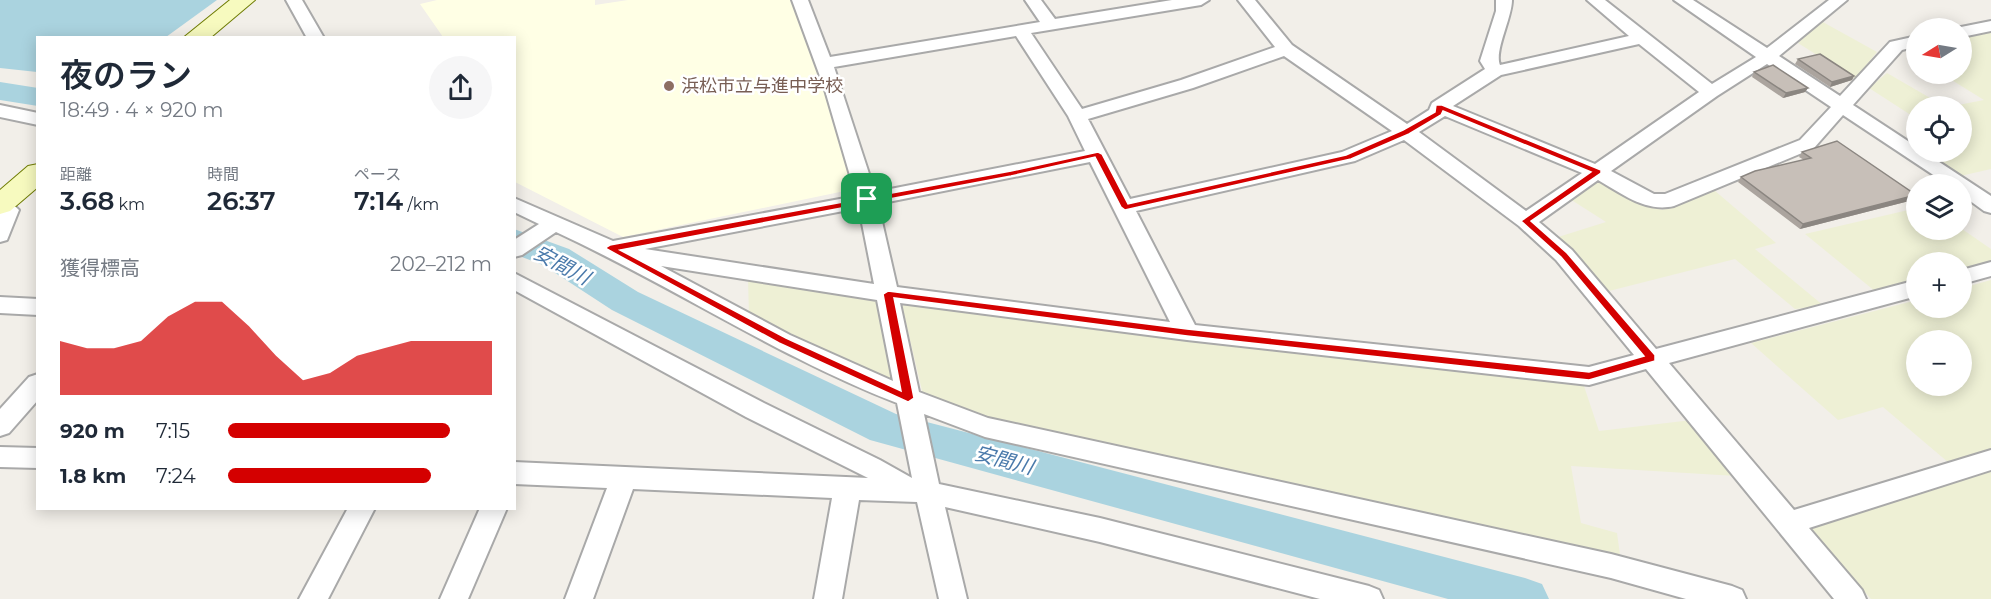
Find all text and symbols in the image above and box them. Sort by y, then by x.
north arrow [1906,18,1972,84]
map controls [1906,18,1972,396]
text: 夜のラン [60,55,192,95]
button: share [429,56,492,119]
place label: 浜松市立与進中学校 [681,75,843,97]
marker: 浜松市立与進中学校 [662,79,676,93]
button: locate [1906,96,1972,162]
text: 18:49 · 4 × 920 m [60,98,223,122]
text: 距離 [60,165,92,184]
text: 時間 [207,165,239,184]
text: ペース [354,165,401,184]
pin [841,173,892,224]
button: layers [1906,174,1972,240]
icon: arrive [850,182,883,215]
text: 3.68 [60,185,114,217]
text: 26:37 [207,185,275,217]
text: 7:14 [354,185,403,217]
text: km [114,195,145,214]
text: /km [403,195,439,214]
water label: 安間川 [530,240,596,291]
text: 202–212 m [390,252,492,276]
button: + [1906,252,1972,318]
text: 獲得標高 [60,256,140,280]
button: − [1906,330,1972,396]
text: 920 m [60,419,125,443]
text: 7:15 [156,419,190,443]
water label: 安間川 [972,441,1038,480]
text: 1.8 km [60,464,126,488]
text: 7:24 [156,464,196,488]

